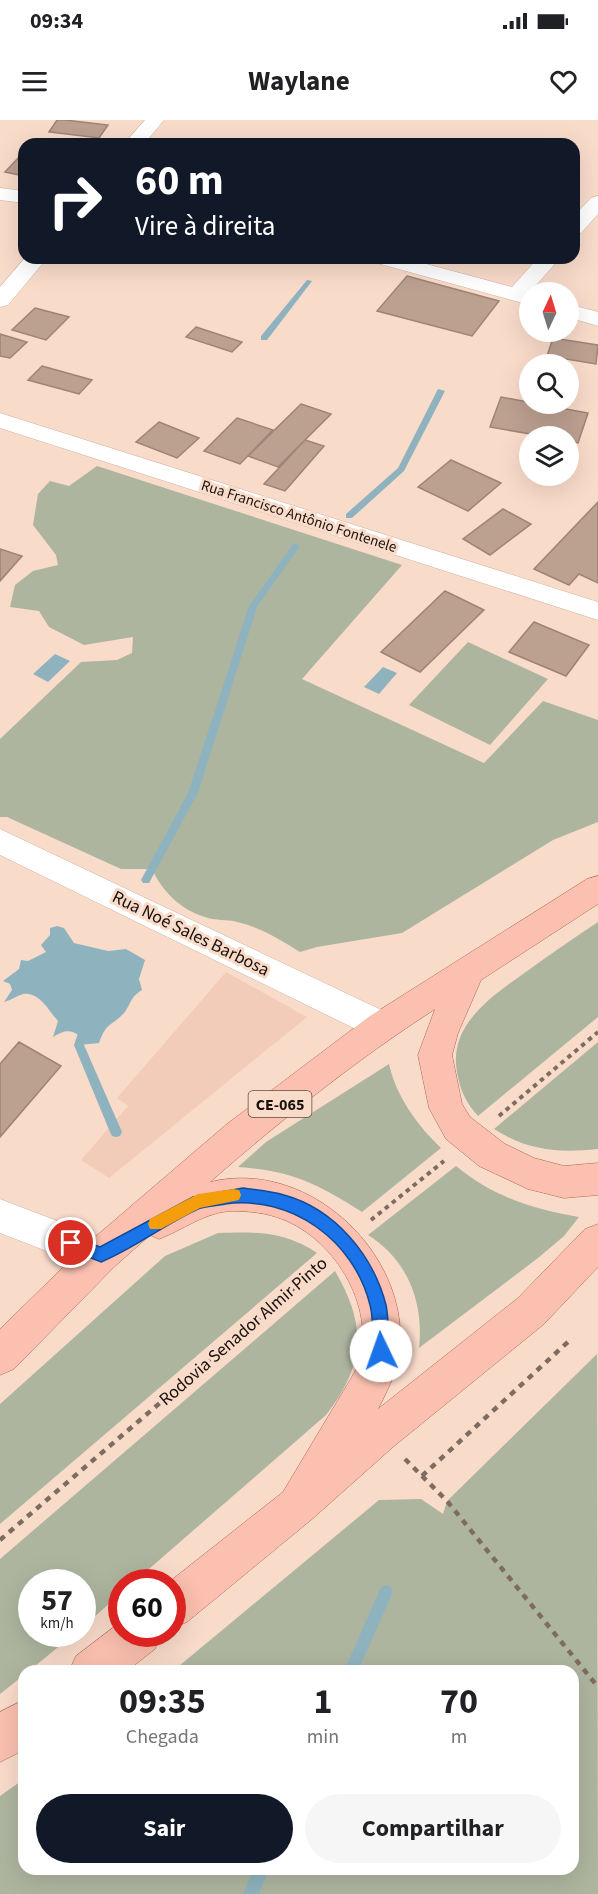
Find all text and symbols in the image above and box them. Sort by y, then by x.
text: 09:34 [30,5,83,37]
text: Waylane [248,62,350,101]
icon: menu [18,65,51,98]
icon: heart [547,65,580,98]
text: 60 m [135,151,224,211]
icon: right [36,162,114,240]
text: Vire à direita [135,207,275,246]
north arrow [519,282,579,342]
map controls [519,282,579,486]
button: search [519,354,579,414]
button: layers [519,426,579,486]
street label: Rua Francisco Antônio Fontenele [198,475,399,558]
street label: Rua Noé Sales Barbosa [108,884,274,982]
road number: CE-065 [248,1091,312,1117]
pin [45,1217,96,1268]
icon: arrive [54,1226,87,1259]
street label: Rodovia Senador Almir Pinto [154,1251,333,1412]
position arrow [349,1319,413,1383]
speed limit sign: 60 [108,1569,186,1647]
text: 57 [41,1579,73,1622]
text: km/h [40,1613,74,1634]
text: 09:35 [119,1676,206,1727]
text: 1 [313,1676,332,1727]
text: 70 [440,1676,478,1727]
text: Chegada [126,1723,199,1751]
text: min [307,1723,339,1751]
text: m [451,1723,467,1751]
button: Sair [36,1794,293,1863]
button: Compartilhar [305,1794,561,1863]

